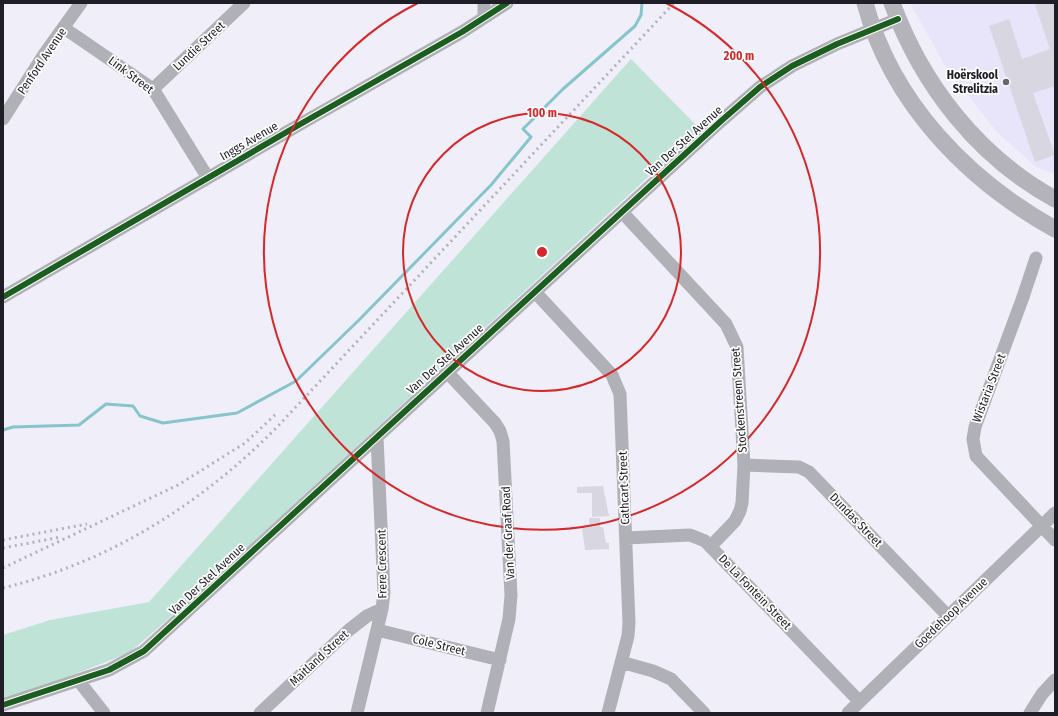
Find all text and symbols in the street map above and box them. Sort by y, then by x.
street label: Lundie Street [170,19,228,73]
street label: Penford Avenue [15,25,69,97]
text: 200 m [723,49,754,63]
street label: Link Street [106,54,156,96]
place label: Hoërskool Strelitzia [947,68,999,96]
marker: Hoërskool Strelitzia [1001,77,1011,87]
street label: Van Der Stel Avenue [643,103,725,179]
text: 100 m [527,106,557,120]
street label: Inggs Avenue [217,119,281,163]
centre of rings [535,245,549,259]
street label: Van Der Stel Avenue [404,321,486,397]
street label: Stockenstreem Street [728,347,750,453]
street label: Wistaria Street [970,352,1009,424]
street label: Cathcart Street [616,451,632,525]
street label: Van der Graaf Road [499,486,517,580]
street label: Dundas Street [827,490,885,550]
street label: Frere Crescent [374,529,390,599]
street label: Van Der Stel Avenue [166,540,248,618]
street label: De La Fontein Street [716,552,794,632]
street label: Goedehoop Avenue [912,575,990,651]
street label: Maitland Street [287,627,351,689]
street label: Cole Street [411,632,467,658]

